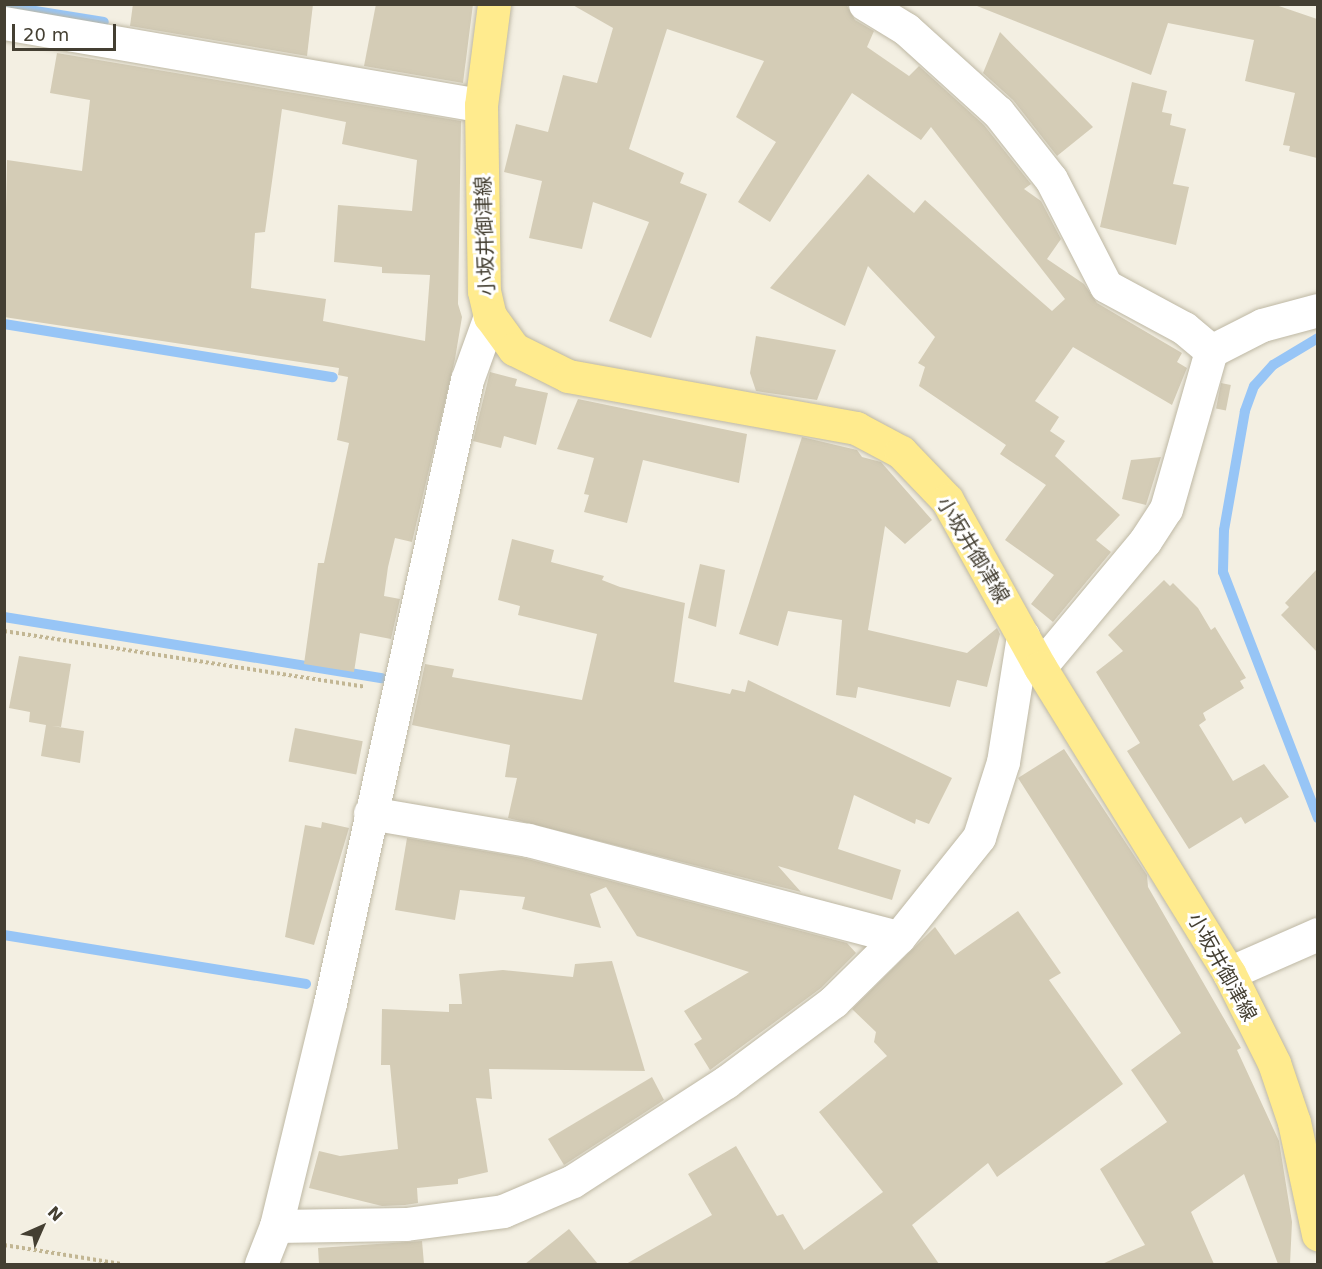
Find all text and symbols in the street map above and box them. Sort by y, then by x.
scale bar [15,12,118,50]
text: 20 m [23,24,69,45]
street label: 小坂井御津線 [471,176,499,296]
street label: 小坂井御津線 [932,492,1014,608]
street label: 小坂井御津線 [1182,909,1262,1025]
north arrow [12,1197,72,1257]
text: N [44,1202,67,1225]

